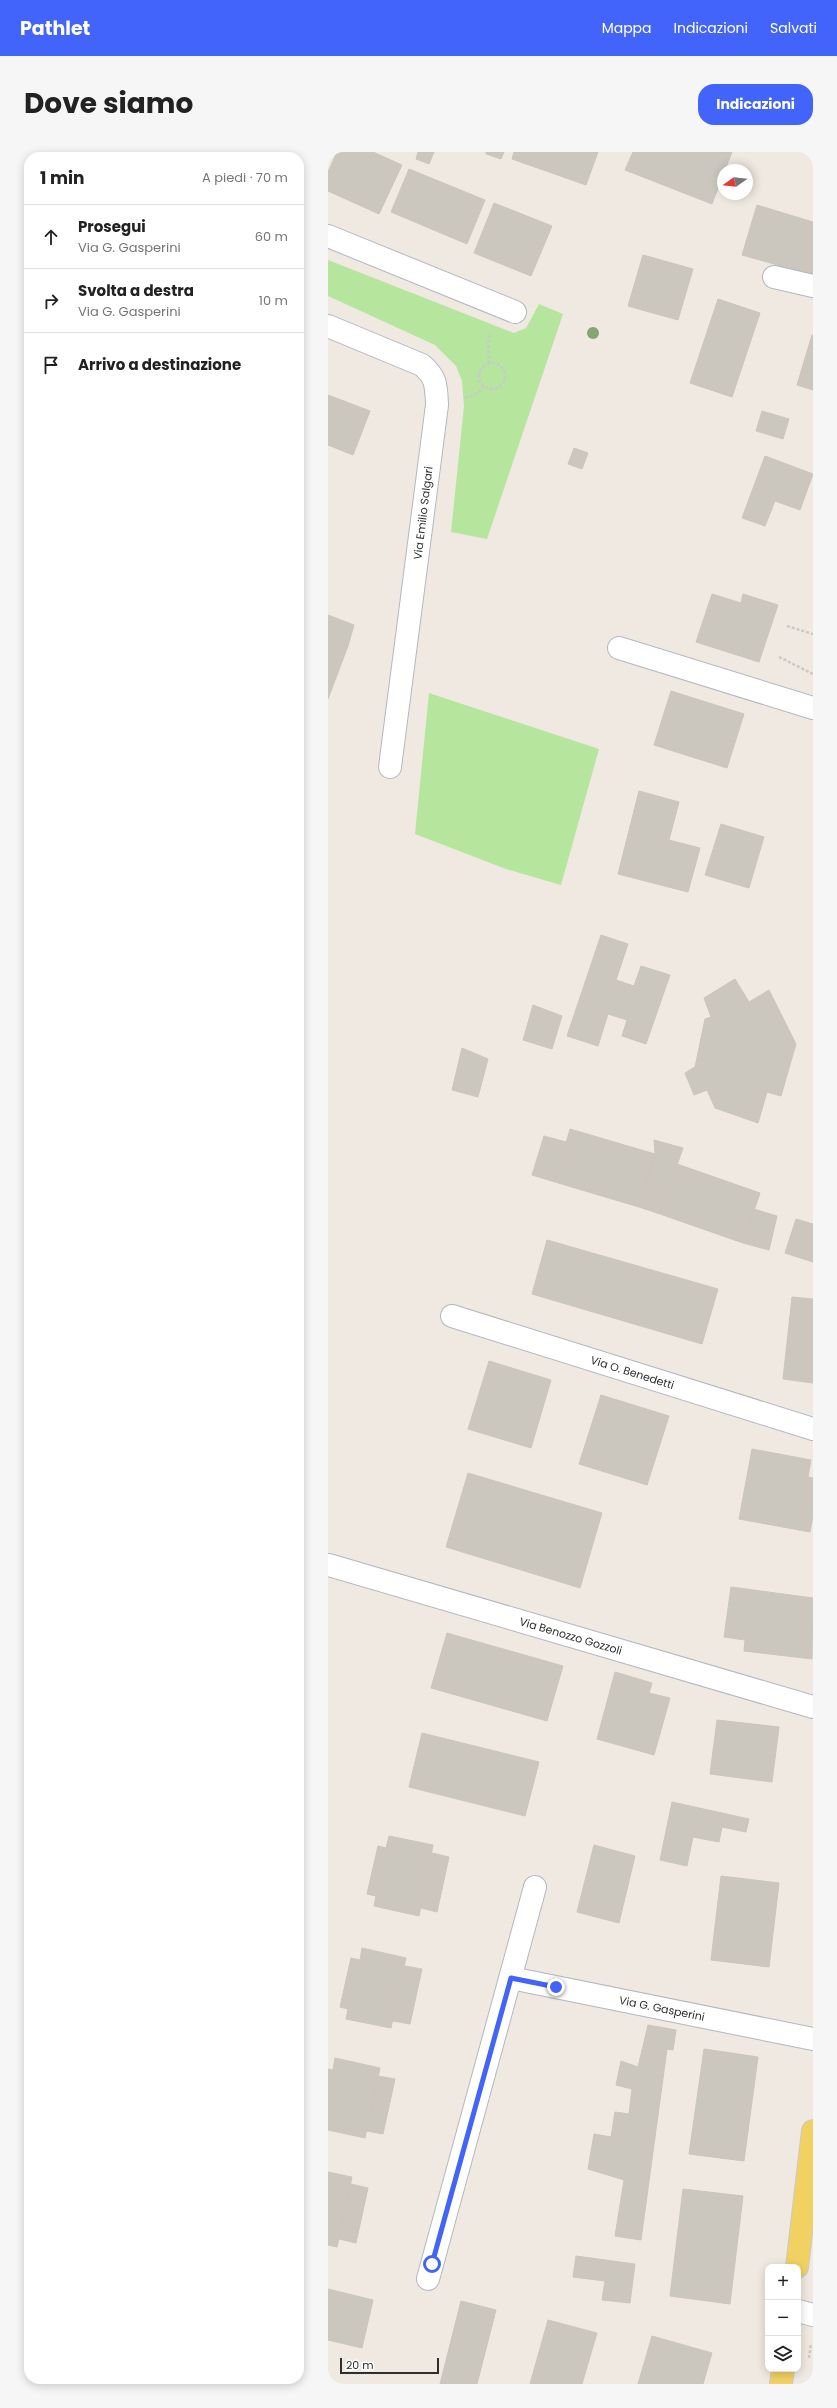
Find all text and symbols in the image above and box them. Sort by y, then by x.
text: Pathlet [20,15,90,42]
text: Mappa [602,18,652,38]
text: Indicazioni [674,18,748,38]
text: Salvati [770,18,817,38]
text: Dove siamo [24,84,193,123]
button: Indicazioni [698,84,813,125]
north arrow [717,164,753,200]
text: 1 min [40,166,84,190]
text: A piedi · 70 m [202,168,288,187]
text: Prosegui [78,216,146,237]
icon: ahead [40,226,62,248]
text: 60 m [255,227,288,246]
text: Via G. Gasperini [78,238,181,257]
text: Svolta a destra [78,280,194,301]
icon: right [40,290,62,312]
text: 10 m [259,291,288,310]
text: Via G. Gasperini [78,302,181,321]
icon: arrive [40,354,62,376]
text: Arrivo a destinazione [78,354,241,375]
street label: Via Emilio Salgari [409,465,437,561]
street label: Via O. Benedetti [589,1352,676,1393]
street label: Via Benozzo Gozzoli [518,1613,624,1659]
route end [547,1978,565,1996]
street label: Via G. Gasperini [618,1992,706,2025]
route start [423,2255,441,2273]
map controls [765,2264,801,2372]
button: + [765,2264,801,2300]
button: − [765,2300,801,2336]
button: layers [765,2336,801,2372]
scale bar [340,2356,439,2375]
text: 20 m [346,2357,374,2373]

